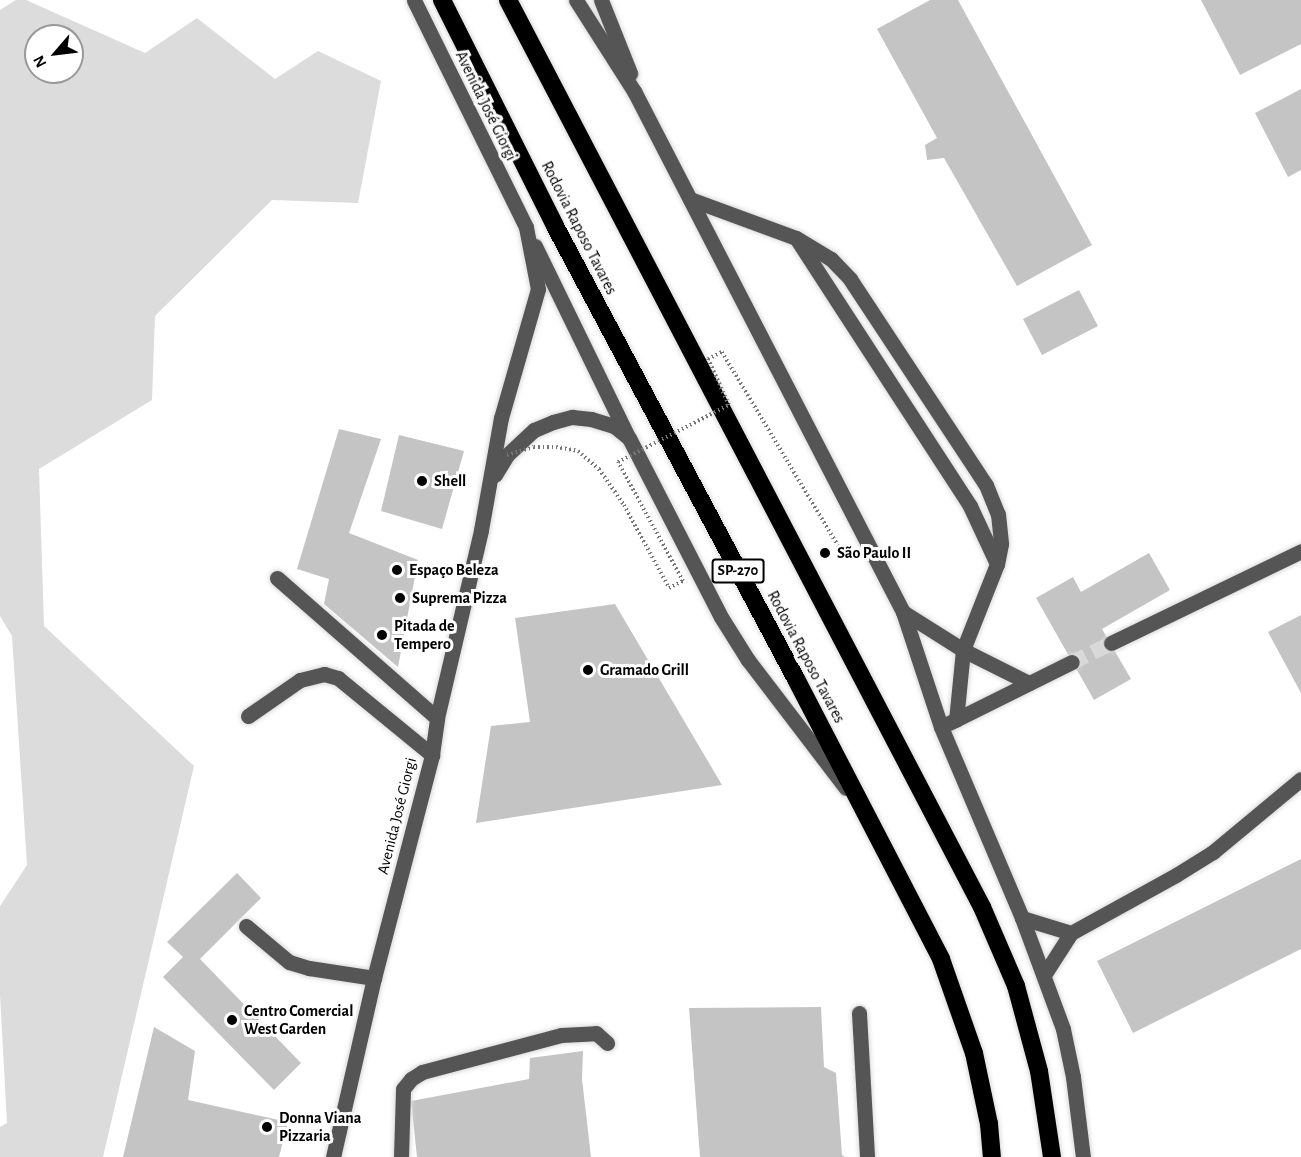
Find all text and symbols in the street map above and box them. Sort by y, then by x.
north arrow [24,24,84,84]
street label: Avenida José Giorgi [451,48,521,164]
text: N [30,53,50,70]
street label: Rodovia Raposo Tavares [537,158,621,298]
place label: Shell [434,471,466,491]
marker: Shell [415,474,429,488]
place label: São Paulo II [837,543,911,563]
marker: São Paulo II [818,546,832,560]
road number: SP-270 [711,559,765,583]
place label: Espaço Beleza [409,560,499,580]
marker: Espaço Beleza [390,563,404,577]
street label: Rodovia Raposo Tavares [763,587,849,727]
place label: Suprema Pizza [412,588,507,608]
marker: Suprema Pizza [393,591,407,605]
place label: Pitada de Tempero [394,616,455,654]
marker: Pitada de Tempero [375,628,389,642]
place label: Gramado Grill [600,660,689,680]
marker: Gramado Grill [581,663,595,677]
street label: Avenida José Giorgi [373,756,421,876]
place label: Centro Comercial West Garden [244,1001,353,1039]
marker: Centro Comercial West Garden [225,1013,239,1027]
place label: Donna Viana Pizzaria [279,1108,361,1146]
marker: Donna Viana Pizzaria [260,1120,274,1134]

